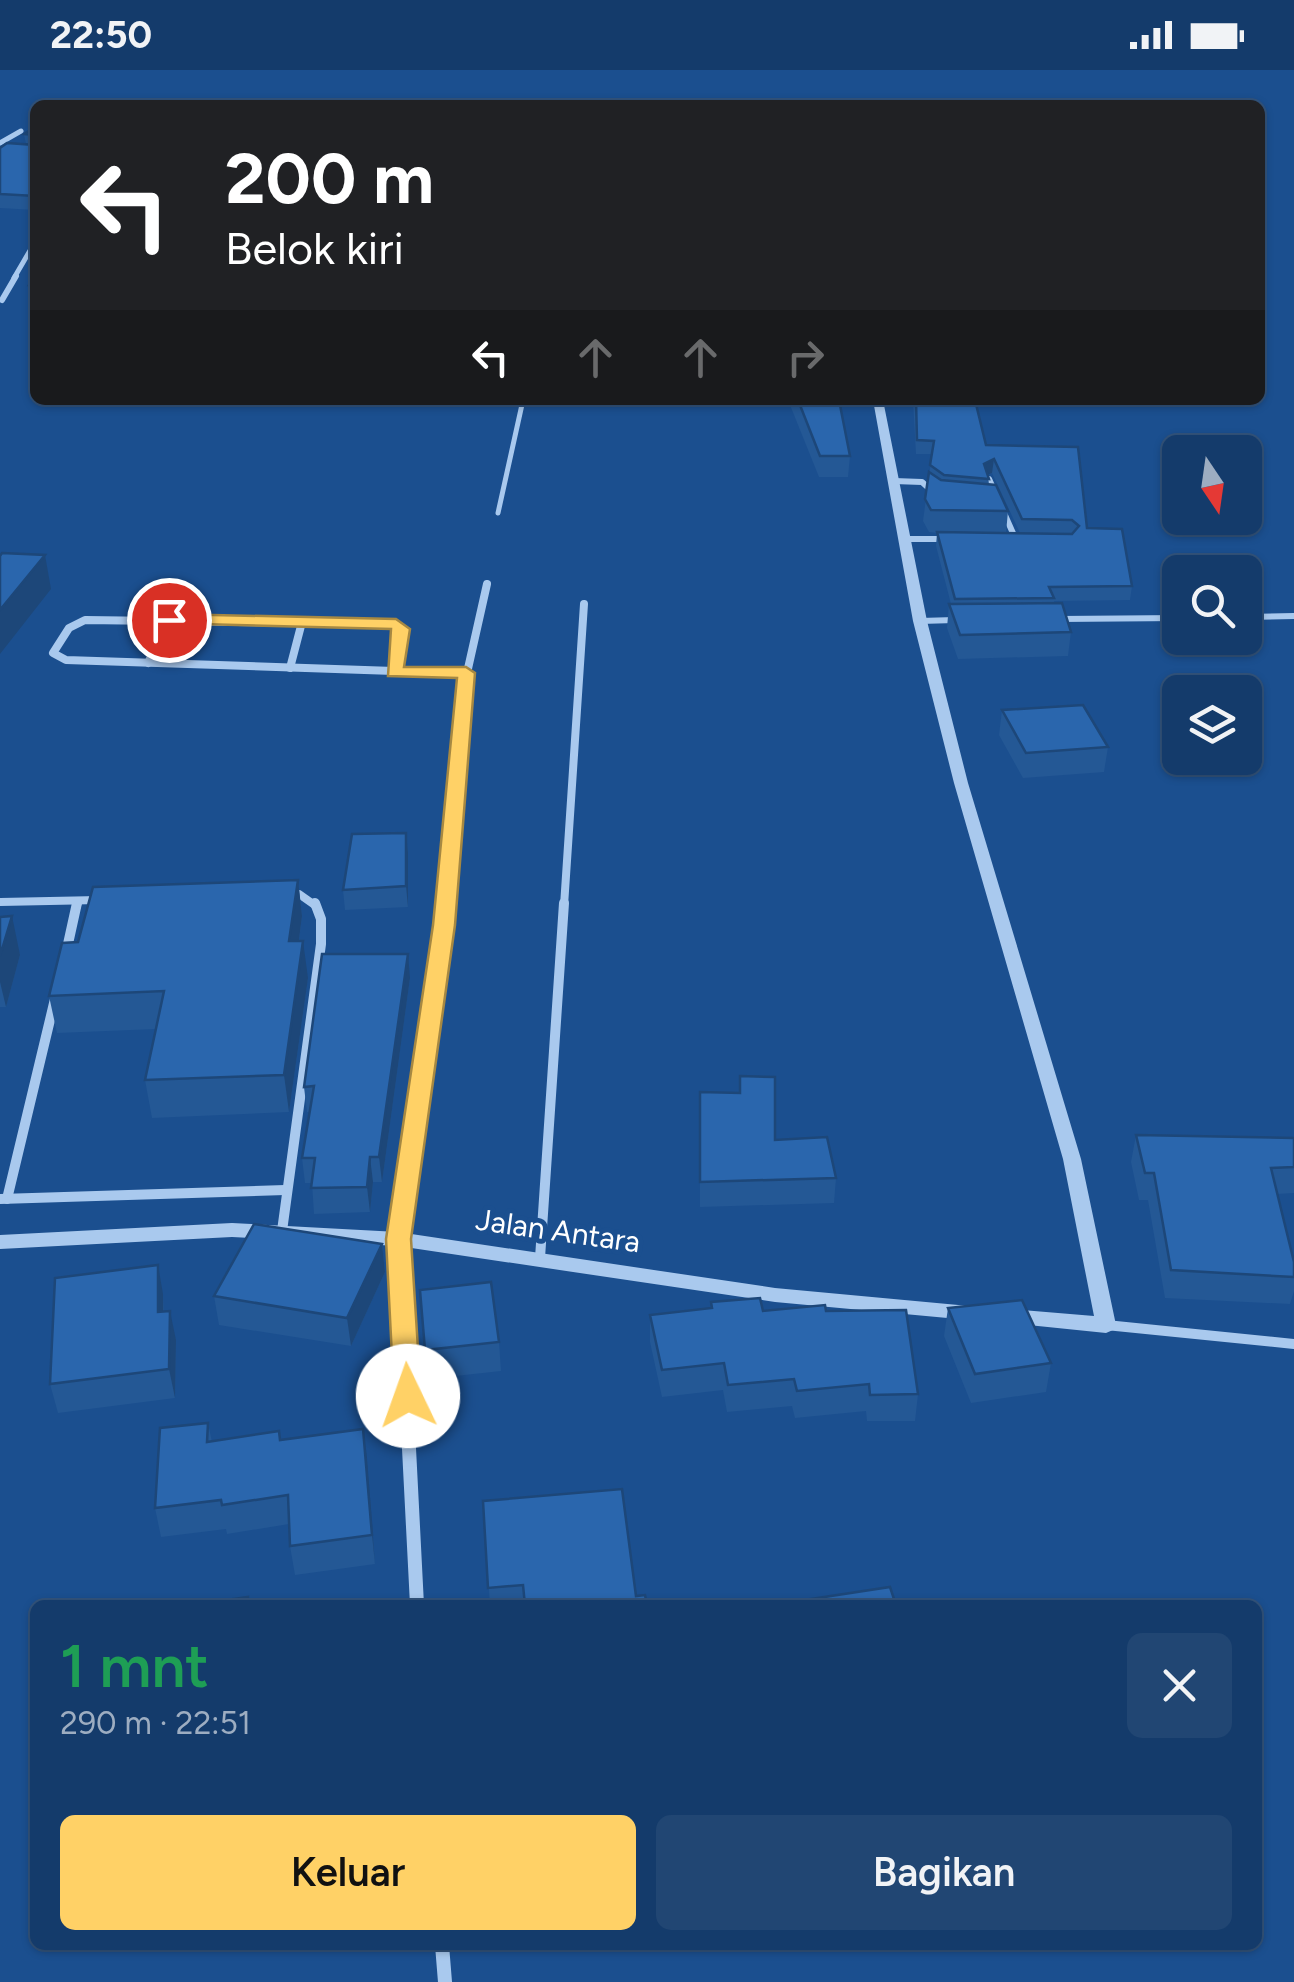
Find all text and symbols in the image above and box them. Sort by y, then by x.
text: 22:50 [50,12,152,58]
text: 200 m [225,136,434,221]
icon: left [60,140,190,270]
text: Belok kiri [225,221,404,275]
icon: left [463,330,518,385]
icon: ahead [568,330,623,385]
icon: ahead [673,330,728,385]
icon: right [778,330,833,385]
north arrow [1162,435,1262,535]
map controls [1162,435,1262,775]
button: search [1162,555,1262,655]
pin [127,578,212,663]
icon: arrive [142,593,197,648]
button: layers [1162,675,1262,775]
street label: Jalan Antara [473,1201,643,1260]
position arrow [356,1344,460,1448]
text: 1 mnt [60,1630,209,1702]
button: close [1127,1633,1232,1738]
text: 290 m · 22:51 [60,1704,251,1742]
button: Keluar [60,1815,636,1930]
button: Bagikan [656,1815,1232,1930]

